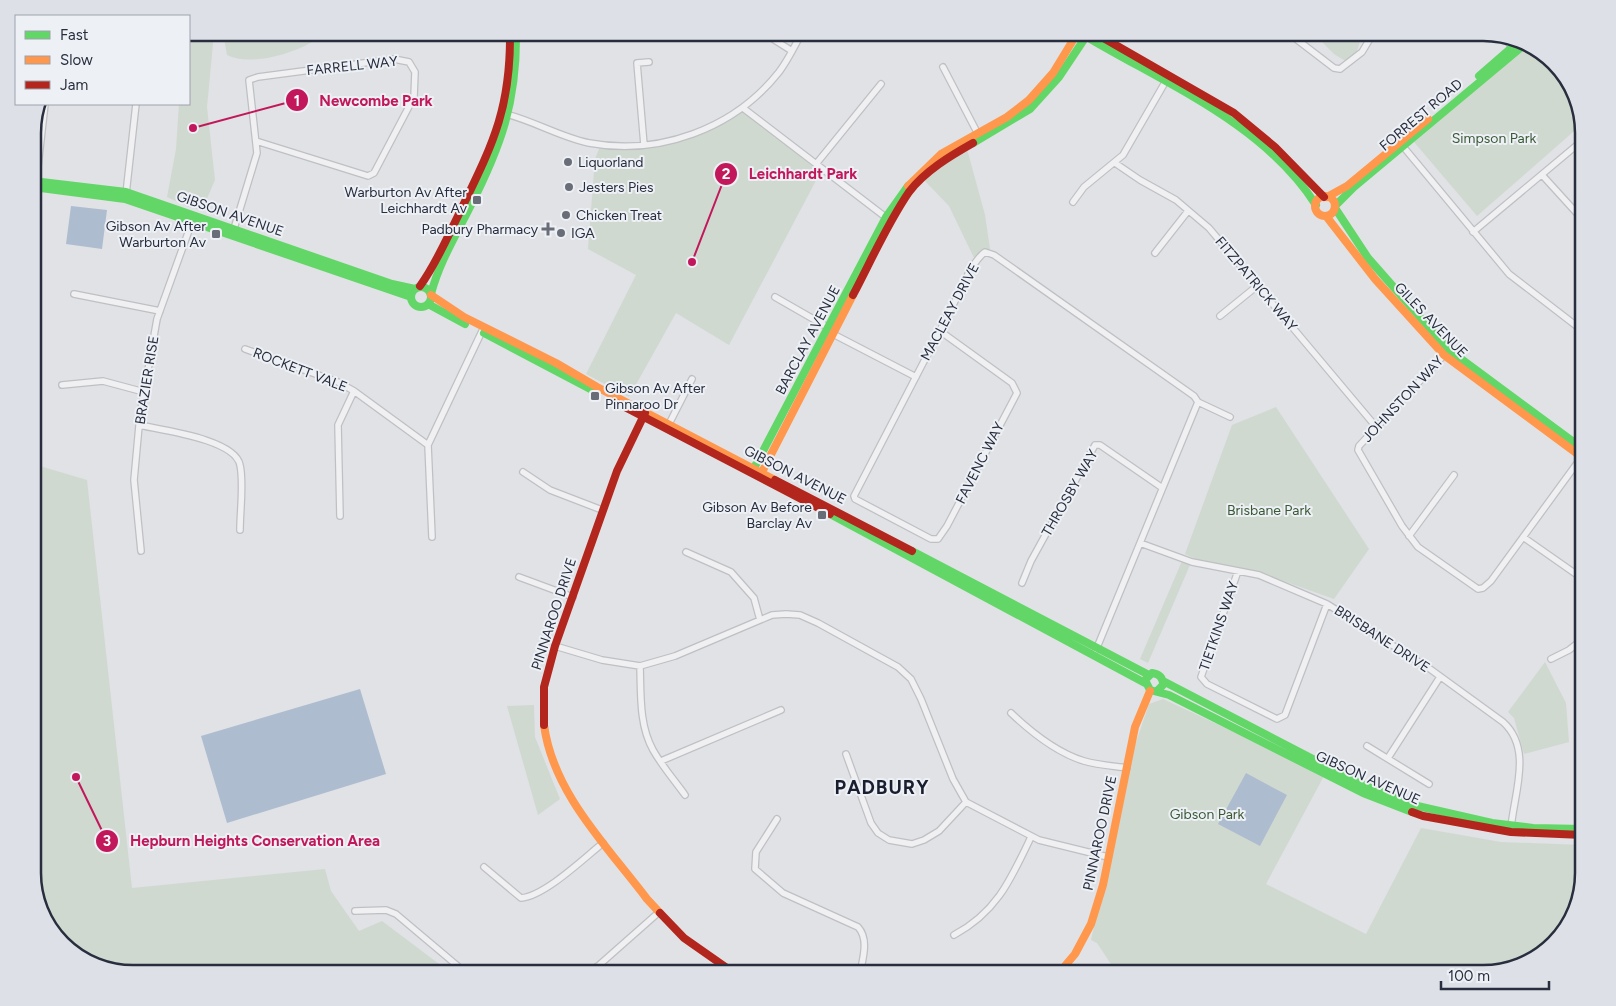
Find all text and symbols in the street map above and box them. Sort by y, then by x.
legend [15,15,190,105]
text: Fast [60,26,89,44]
text: Slow [60,51,93,69]
street label: FARRELL WAY [306,53,399,79]
street label: FORREST ROAD [1376,75,1466,155]
text: Jam [60,76,88,94]
callout: Newcombe Park [285,85,443,115]
text: 1 [294,92,300,110]
text: Newcombe Park [319,92,433,110]
park label: Simpson Park [1452,130,1536,147]
place label: Liquorland [578,154,644,171]
marker: Liquorland [562,156,574,168]
callout: Leichhardt Park [714,159,867,189]
text: 2 [722,165,731,183]
text: Leichhardt Park [749,165,857,183]
place label: Jesters Pies [579,179,654,196]
marker: Jesters Pies [563,181,575,193]
place label: Warburton Av After Leichhardt Av [345,184,468,217]
street label: GIBSON AVENUE [174,188,286,240]
marker: Warburton Av After Leichhardt Av [471,194,483,206]
place label: Chicken Treat [576,207,662,224]
marker: Chicken Treat [560,209,572,221]
place label: Gibson Av After Warburton Av [106,218,207,251]
place label: Padbury Pharmacy [422,221,539,238]
marker: Padbury Pharmacy [542,223,554,235]
place label: IGA [571,225,595,242]
marker: IGA [555,227,567,239]
marker: Gibson Av After Warburton Av [210,228,222,240]
street label: FITZPATRICK WAY [1211,233,1301,335]
street label: MACLEAY DRIVE [917,260,983,364]
street label: GILES AVENUE [1391,279,1471,361]
street label: BARCLAY AVENUE [772,282,844,398]
street label: BRAZIER RISE [132,334,162,426]
street label: ROCKETT VALE [250,344,350,396]
street label: JOHNSTON WAY [1359,352,1448,446]
place label: Gibson Av After Pinnaroo Dr [605,380,706,413]
marker: Gibson Av After Pinnaroo Dr [589,390,601,402]
street label: FAVENC WAY [952,419,1008,507]
street label: GIBSON AVENUE [741,442,849,508]
street label: THROSBY WAY [1038,446,1102,540]
place label: Gibson Av Before Barclay Av [702,499,813,532]
park label: Brisbane Park [1227,502,1311,519]
marker: Gibson Av Before Barclay Av [816,509,828,521]
street label: PINNAROO DRIVE [528,556,580,672]
street label: TIETKINS WAY [1196,579,1242,673]
street label: BRISBANE DRIVE [1331,602,1433,676]
street label: GIBSON AVENUE [1313,747,1423,809]
street label: PINNAROO DRIVE [1080,774,1120,892]
district label: PADBURY [835,776,929,799]
park label: Gibson Park [1170,806,1245,823]
callout: Hepburn Heights Conservation Area [95,826,390,856]
text: 3 [103,832,111,850]
text: Hepburn Heights Conservation Area [130,832,380,850]
scale bar [1441,958,1548,990]
text: 100 m [1448,967,1490,985]

